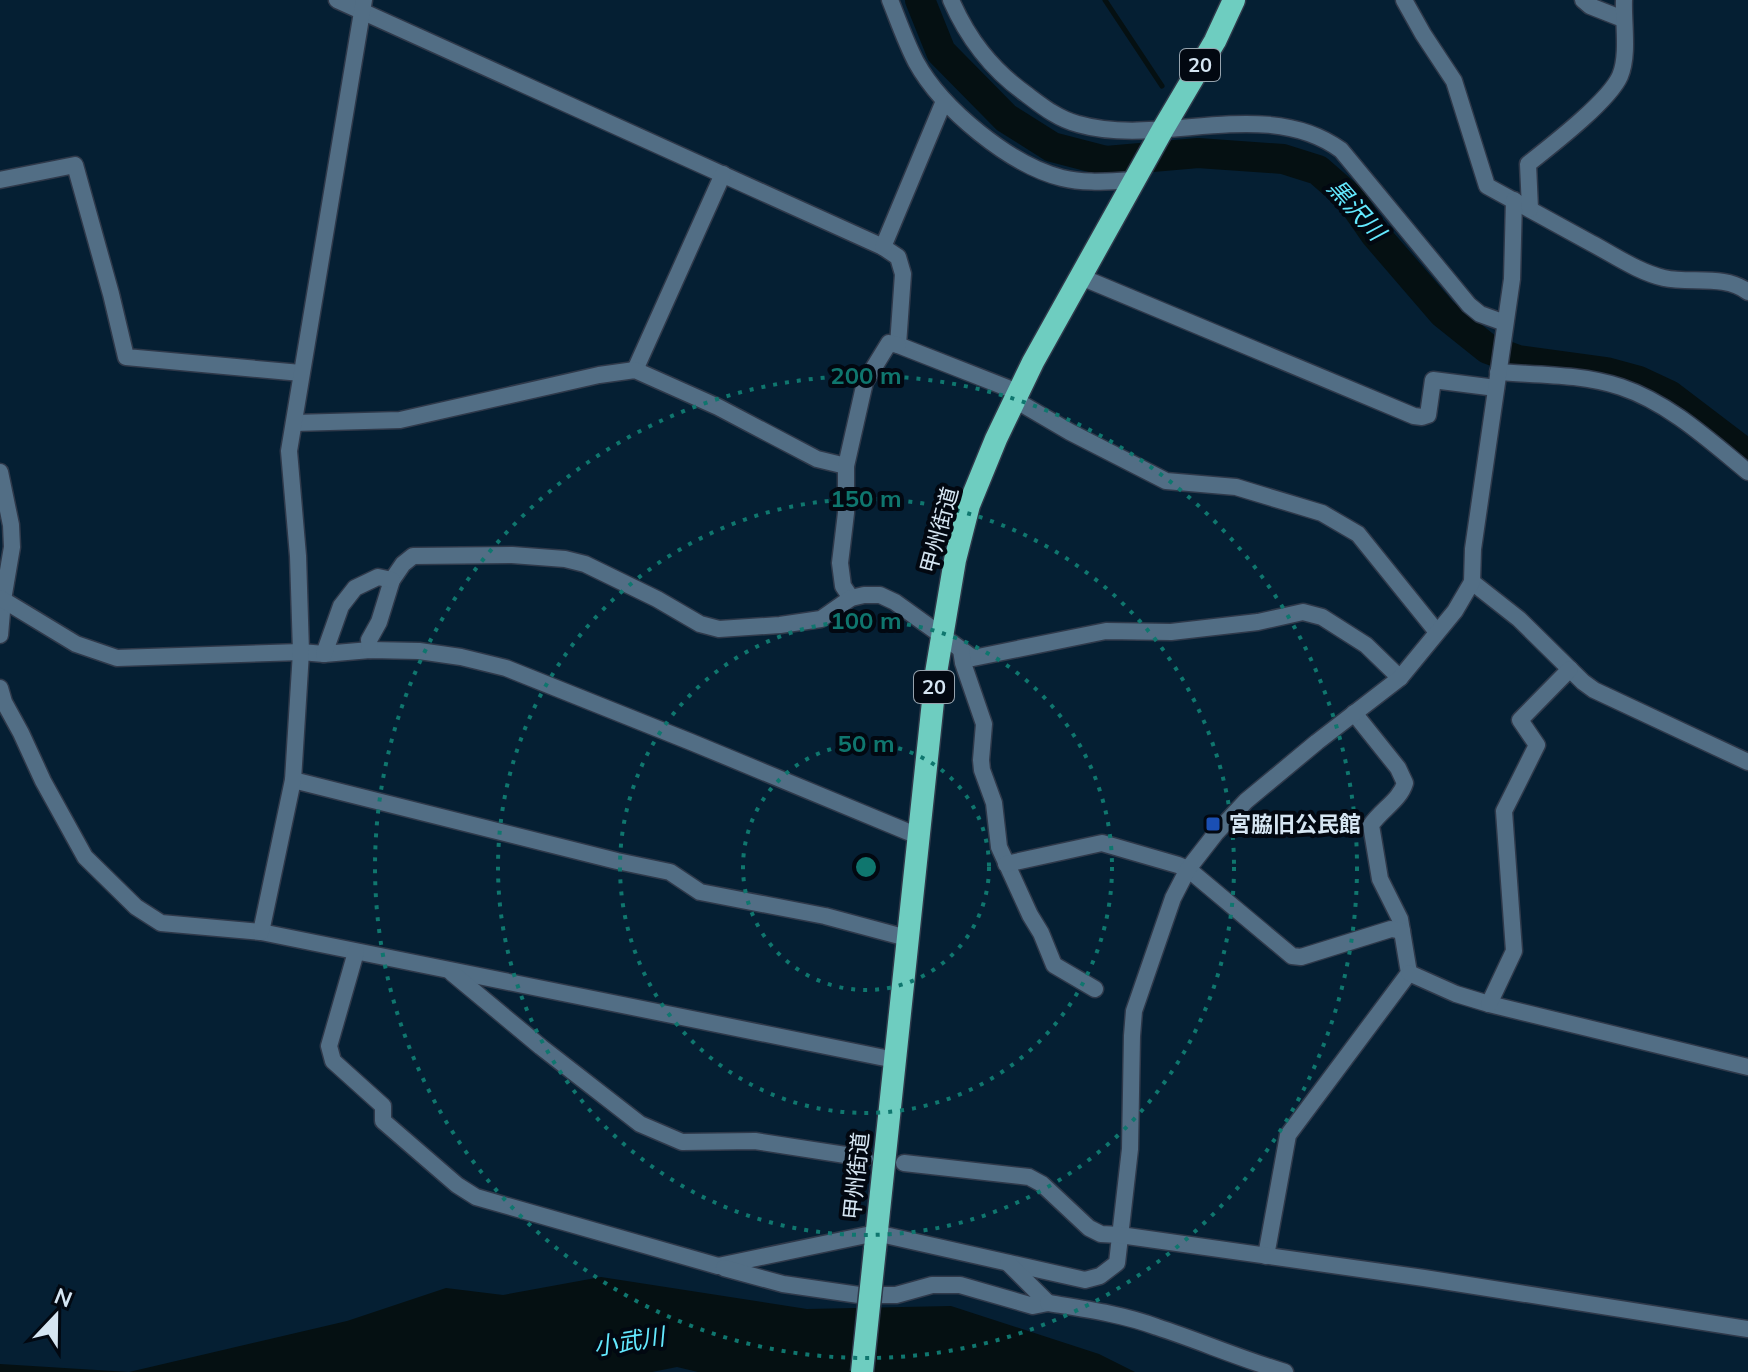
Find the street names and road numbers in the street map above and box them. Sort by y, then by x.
road number: 20 [1180,49,1220,81]
street label: 甲州街道 [914,484,964,576]
road number: 20 [914,671,954,703]
street label: 甲州街道 [837,1131,875,1221]

